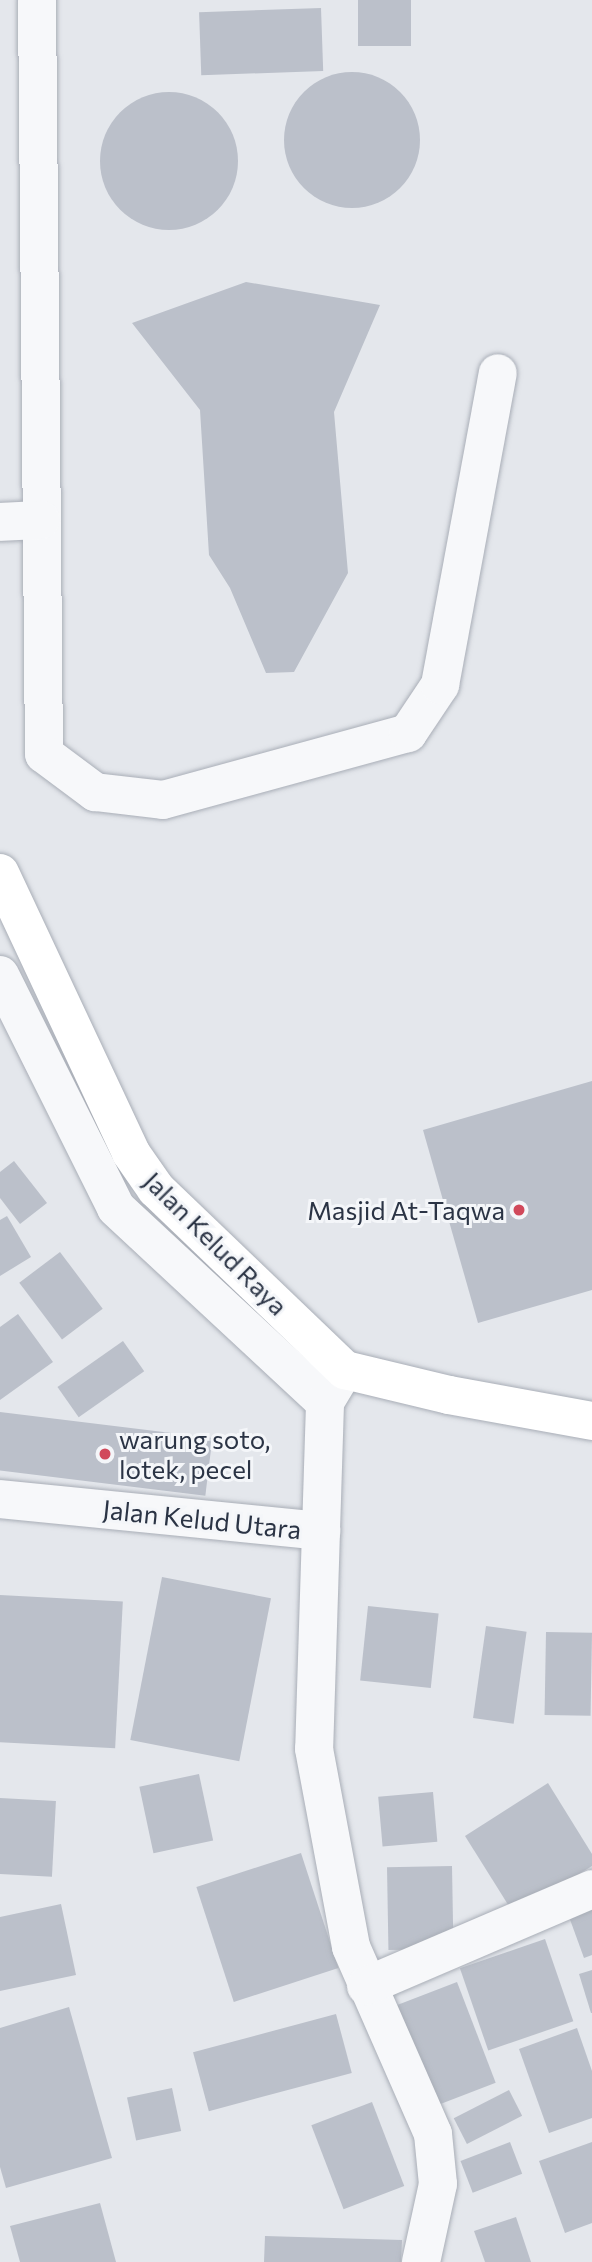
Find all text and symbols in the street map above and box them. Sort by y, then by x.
street label: Jalan Kelud Raya [138,1165,294,1321]
place label: Masjid At-Taqwa [307,1194,505,1226]
marker: Masjid At-Taqwa [511,1202,527,1218]
place label: warung soto, lotek, pecel [119,1423,271,1484]
marker: warung soto, lotek, pecel [97,1446,113,1462]
street label: Jalan Kelud Utara [101,1493,303,1545]

